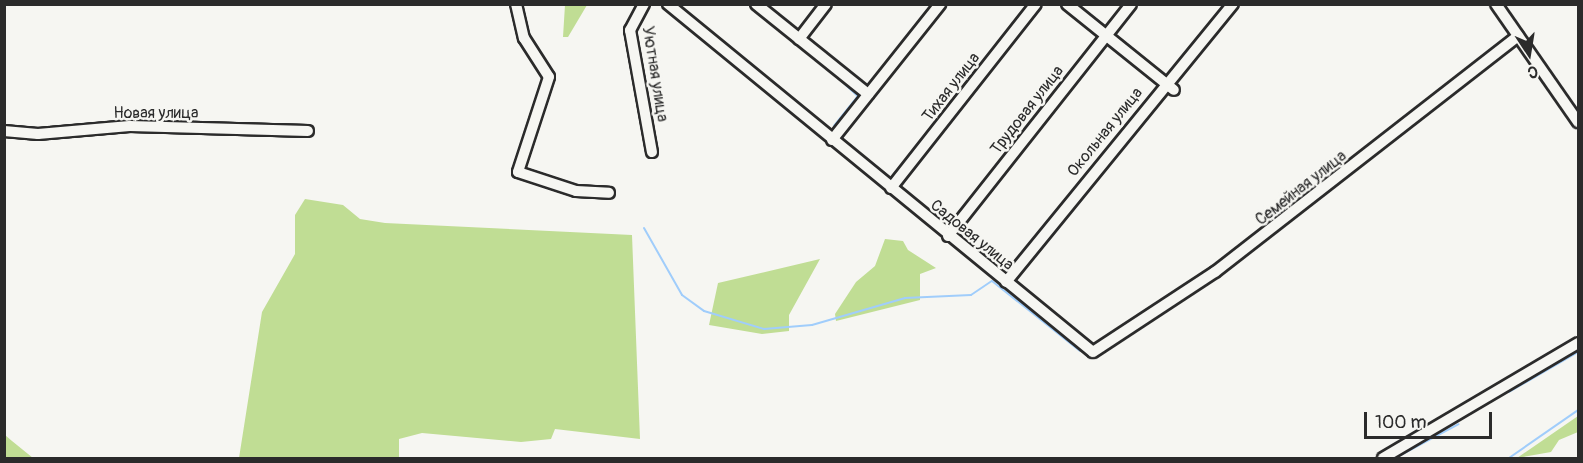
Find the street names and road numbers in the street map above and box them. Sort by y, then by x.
street label: Уютная улица [638,25,672,123]
street label: Тихая улица [918,49,984,125]
street label: Трудовая улица [986,62,1068,158]
street label: Окольная улица [1063,84,1147,180]
street label: Новая улица [114,103,198,123]
street label: Семейная улица [1252,147,1350,229]
street label: Садовая улица [926,196,1018,274]

